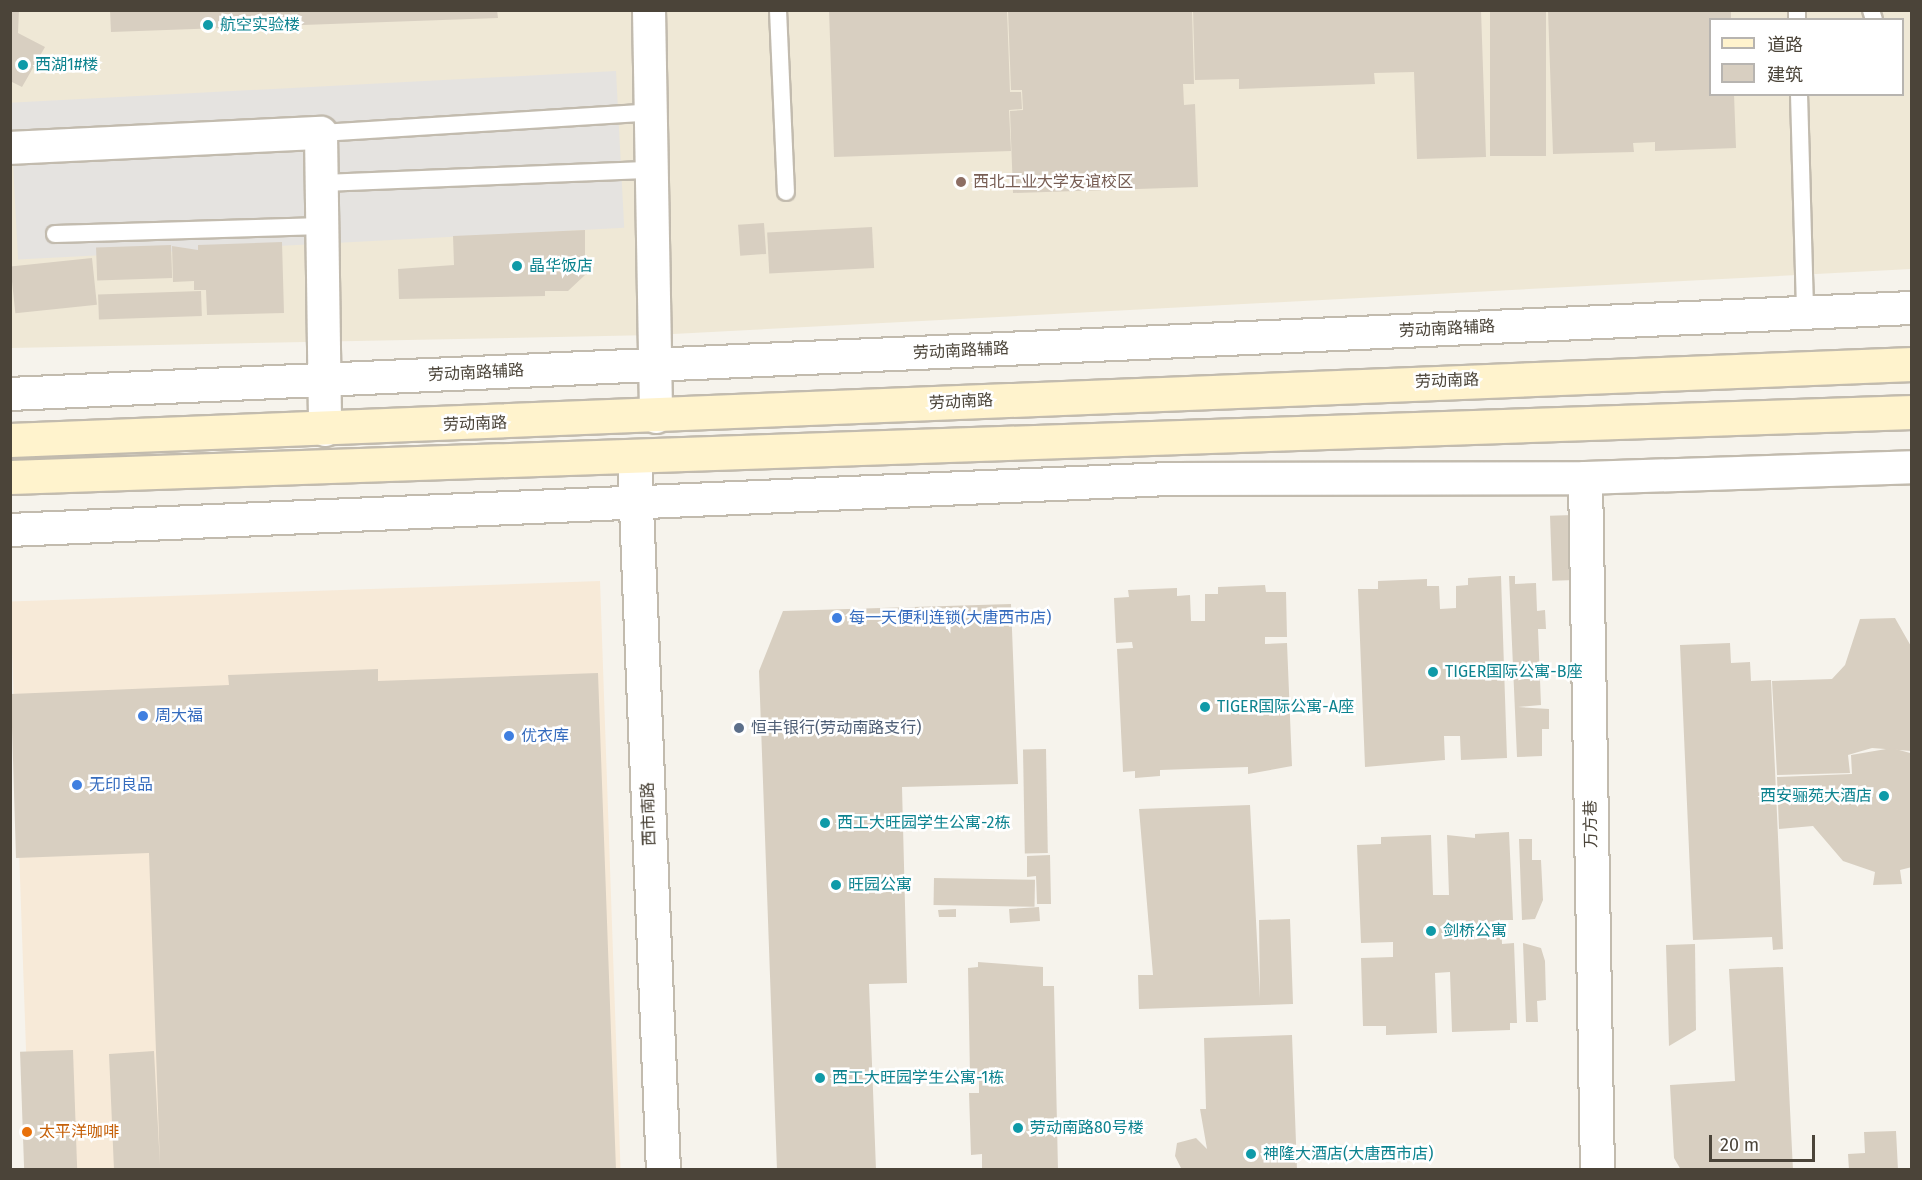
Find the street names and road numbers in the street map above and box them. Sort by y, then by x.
street label: 劳动南路辅路 [1399,317,1495,341]
street label: 劳动南路辅路 [913,339,1009,363]
street label: 劳动南路辅路 [428,361,524,385]
street label: 劳动南路 [1415,370,1479,392]
street label: 劳动南路 [929,391,993,413]
street label: 劳动南路 [443,413,507,435]
street label: 西市南路 [638,782,660,846]
street label: 万方巷 [1581,800,1601,848]

